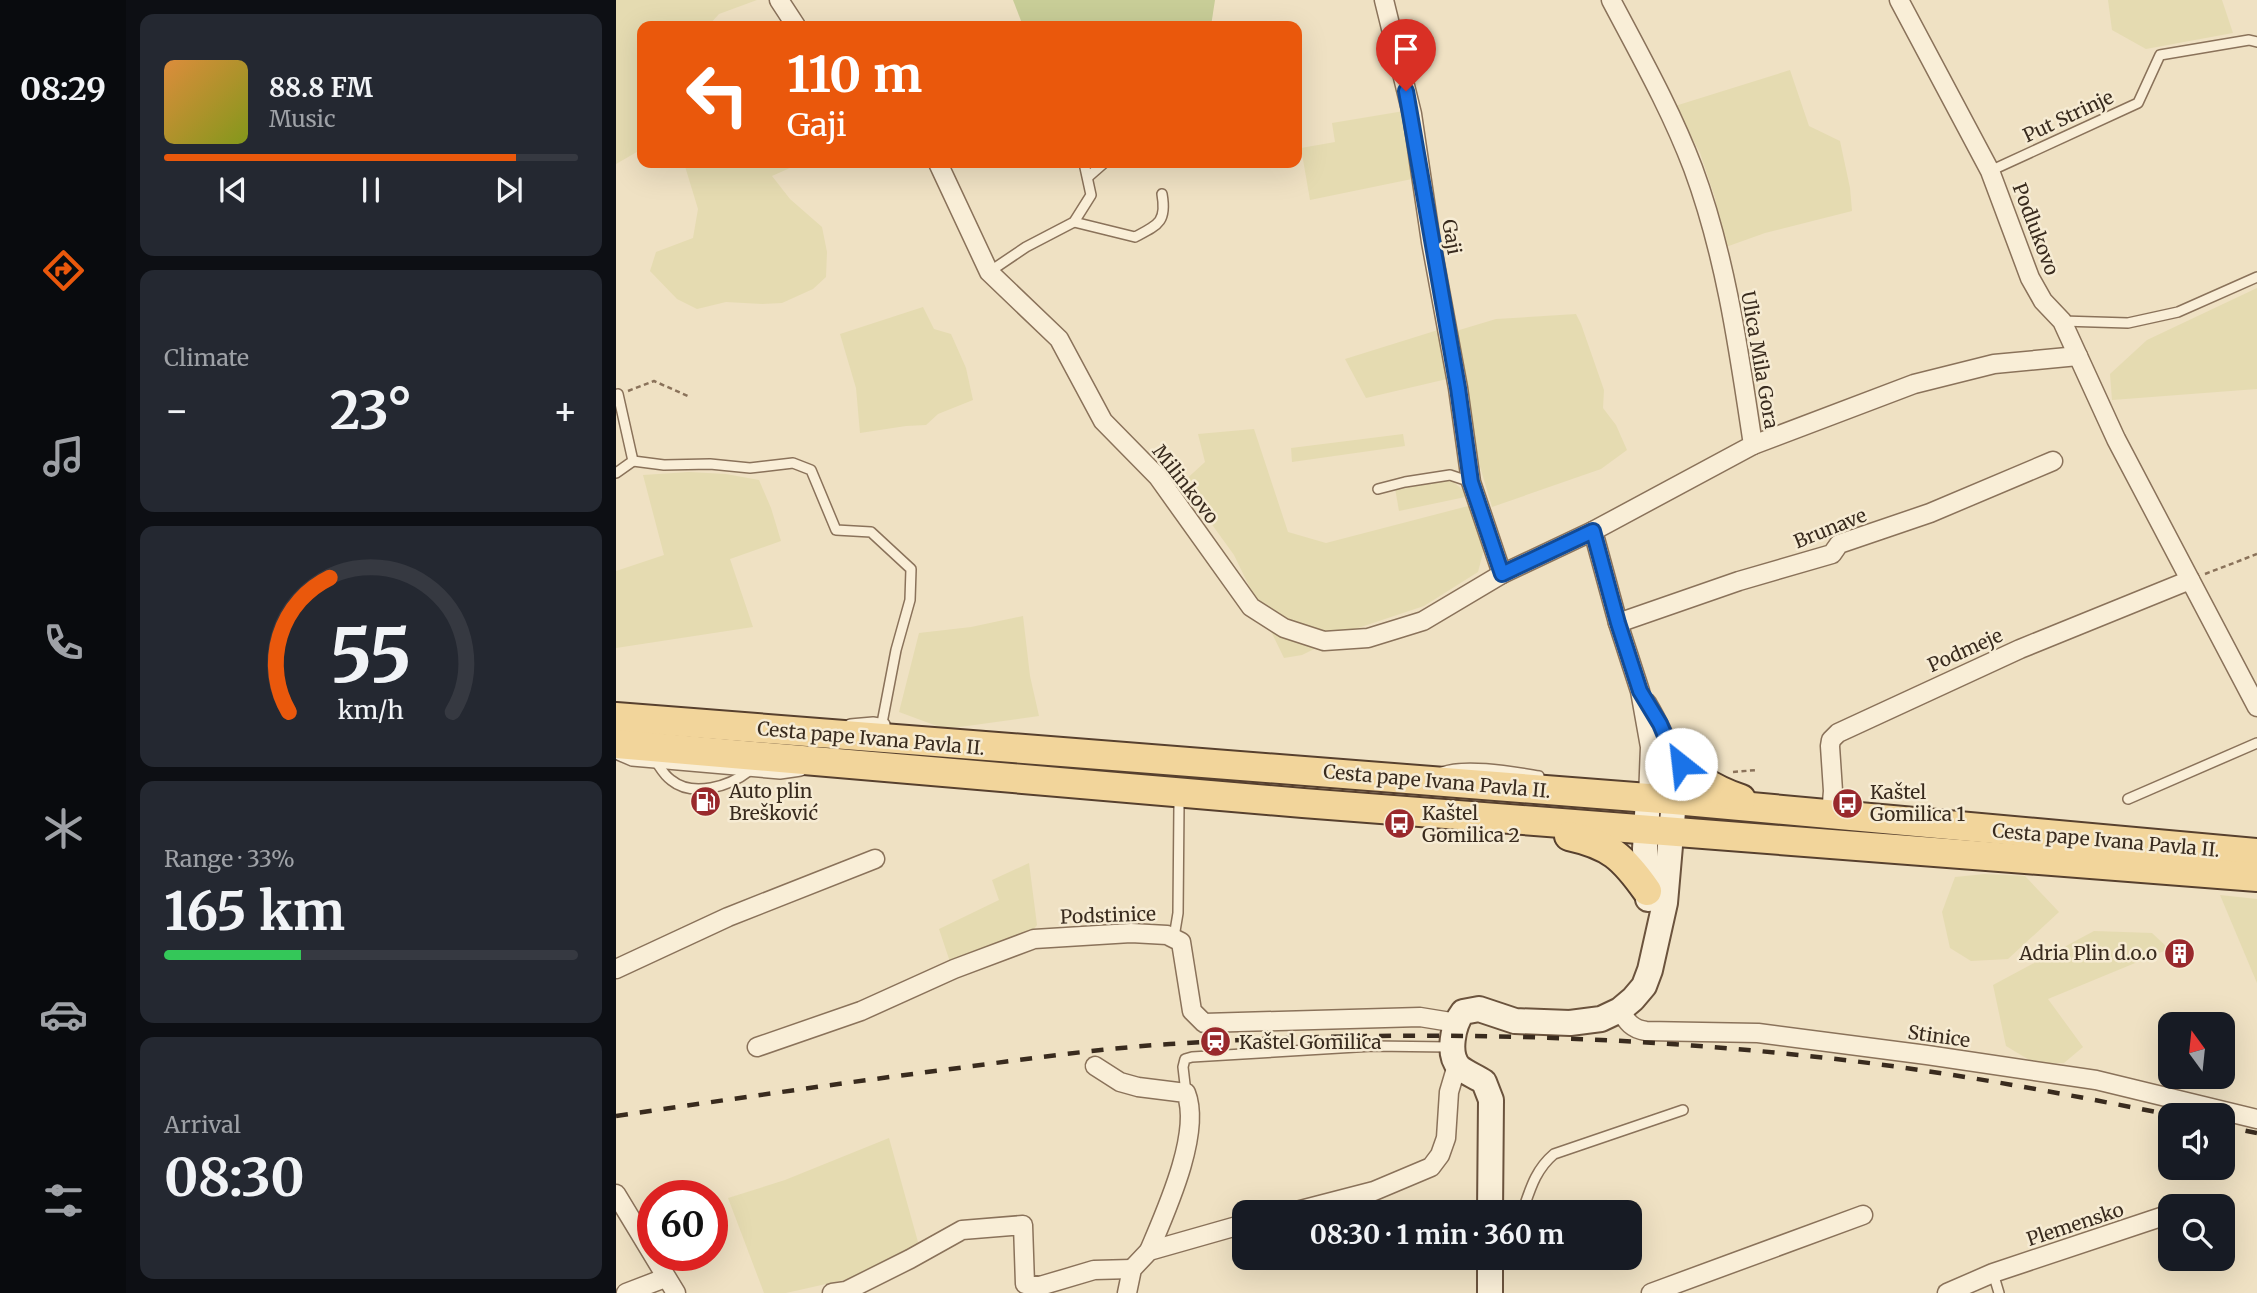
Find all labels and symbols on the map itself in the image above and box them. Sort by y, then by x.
pin [1376,19,1436,91]
street label: Put Strinje [2019,85,2117,147]
street label: Podlukovo [2007,180,2065,278]
street label: Gaji [1437,217,1467,257]
street label: Ulica Mila Gora [1736,289,1784,431]
street label: Milinkovo [1148,440,1224,528]
street label: Brunave [1790,503,1870,553]
street label: Podmeje [1924,623,2006,677]
street label: Cesta pape Ivana Pavla II. [756,716,986,760]
position arrow [1644,727,1718,801]
street label: Cesta pape Ivana Pavla II. [1322,759,1552,803]
place label: Auto plin Brešković [728,779,818,825]
place label: Kaštel Gomilica 1 [1870,780,1965,826]
fuel station icon: Auto plin Brešković [689,785,723,819]
bus stop icon: Kaštel Gomilica 1 [1830,786,1864,820]
place label: Kaštel Gomilica 2 [1422,801,1520,847]
bus stop icon: Kaštel Gomilica 2 [1382,807,1416,841]
street label: Cesta pape Ivana Pavla II. [1991,818,2221,862]
street label: Podstinice [1060,901,1156,929]
building icon: Adria Plin d.o.o [2163,936,2197,970]
place label: Adria Plin d.o.o [2018,941,2157,965]
north arrow [2158,1012,2235,1088]
street label: Stinice [1906,1020,1972,1052]
station icon: Kaštel Gomilica [1199,1025,1233,1059]
place label: Kaštel Gomilica [1239,1030,1381,1054]
speed limit sign: 60 [637,1180,728,1271]
street label: Plemensko [2023,1197,2127,1251]

